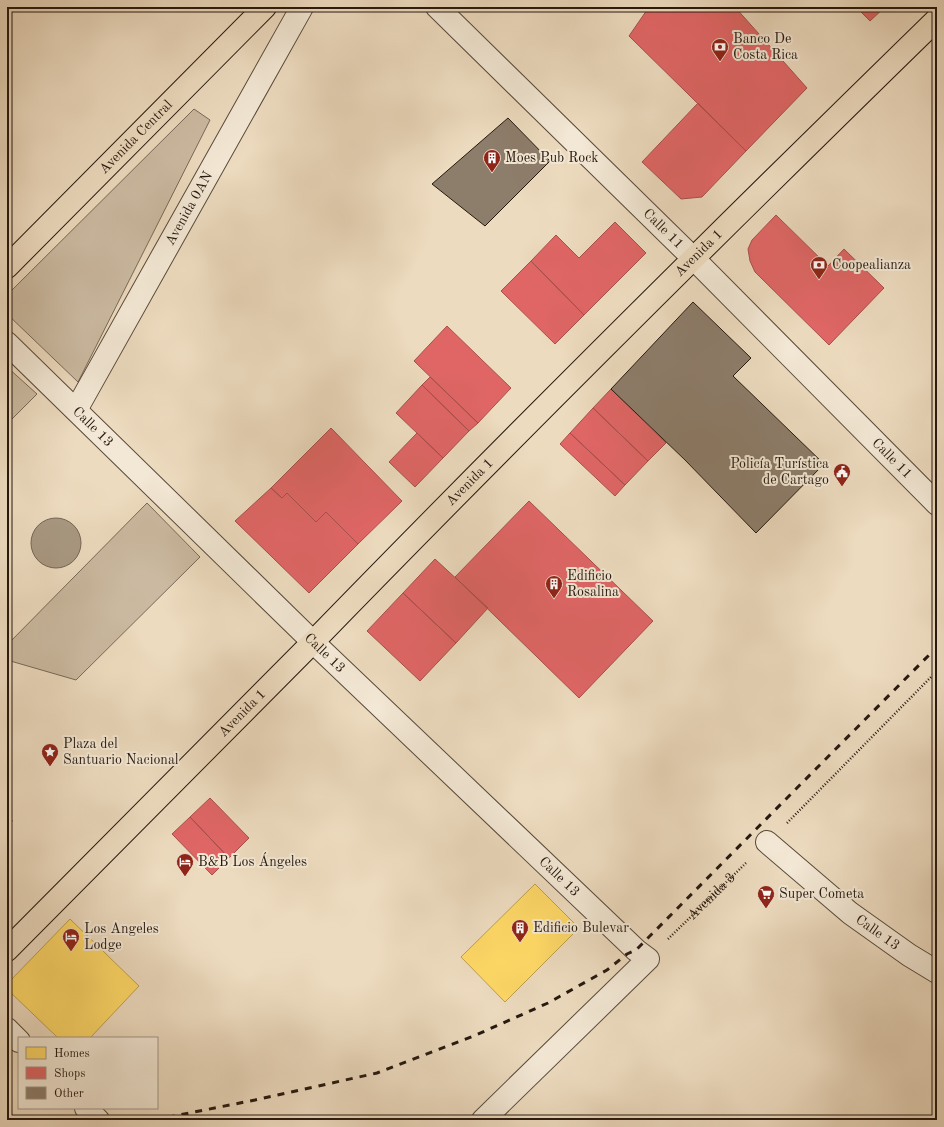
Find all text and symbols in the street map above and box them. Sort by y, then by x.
place label: Banco De Costa Rica [733,32,798,62]
bank icon: Banco De Costa Rica [710,37,730,62]
street label: Avenida Central [97,97,175,177]
building icon: Moes Pub Rock [482,148,502,173]
place label: Moes Pub Rock [505,151,599,165]
street label: Avenida 0AN [163,169,215,248]
street label: Calle 11 [640,206,686,252]
street label: Avenida 1 [672,227,725,279]
bank icon: Coopealianza [809,255,829,280]
place label: Coopealianza [832,258,911,272]
street label: Calle 13 [70,404,116,450]
street label: Calle 11 [869,436,915,481]
street label: Avenida 1 [443,456,496,509]
place label: Policía Turística de Cartago [730,457,829,487]
public building icon: Policía Turística de Cartago [832,462,852,487]
place label: Edificio Rosalina [567,569,619,599]
building icon: Edificio Rosalina [544,574,564,599]
street label: Calle 13 [302,631,348,676]
street label: Avenida 1 [216,687,269,739]
place label: Plaza del Santuario Nacional [63,737,179,767]
place icon: Plaza del Santuario Nacional [40,742,60,767]
hotel icon: B&B Los Ángeles [175,852,195,877]
place label: B&B Los Ángeles [198,852,307,869]
street label: Calle 13 [536,854,582,899]
street label: Avenida 3 [685,870,738,923]
supermarket icon: Super Cometa [756,884,776,909]
place label: Super Cometa [779,887,864,901]
street label: Calle 13 [853,912,902,953]
building icon: Edificio Bulevar [510,918,530,943]
place label: Edificio Bulevar [533,921,629,935]
place label: Los Angeles Lodge [84,922,159,952]
hotel icon: Los Angeles Lodge [61,927,81,952]
legend [18,1037,158,1109]
text: Homes [54,1048,90,1060]
text: Shops [54,1068,85,1080]
text: Other [54,1088,84,1100]

